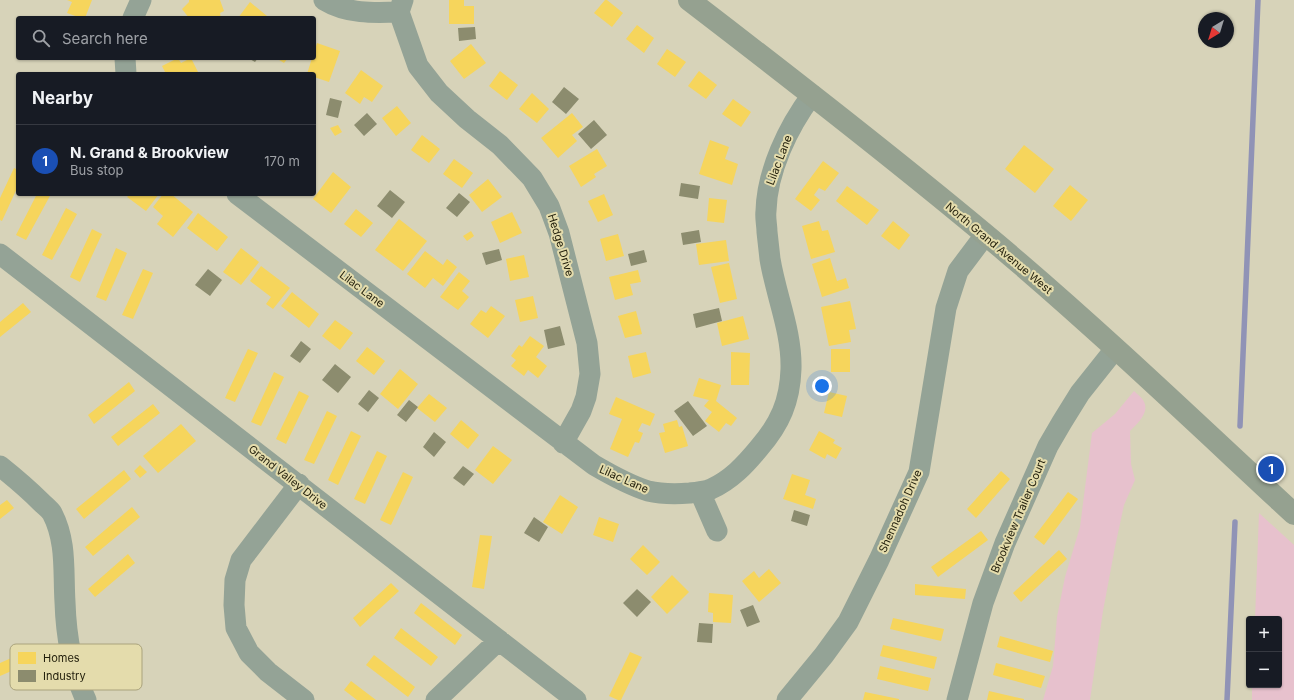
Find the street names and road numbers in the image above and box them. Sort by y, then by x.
street label: Lilac Lane [763,133,795,187]
street label: North Grand Avenue West [943,199,1056,297]
street label: Hedge Drive [545,212,577,278]
street label: Lilac Lane [337,268,387,310]
street label: Grand Valley Drive [246,442,330,512]
street label: Brookview Trailer Court [988,457,1049,575]
street label: Lilac Lane [597,462,651,496]
street label: Shennadoh Drive [875,467,925,555]

